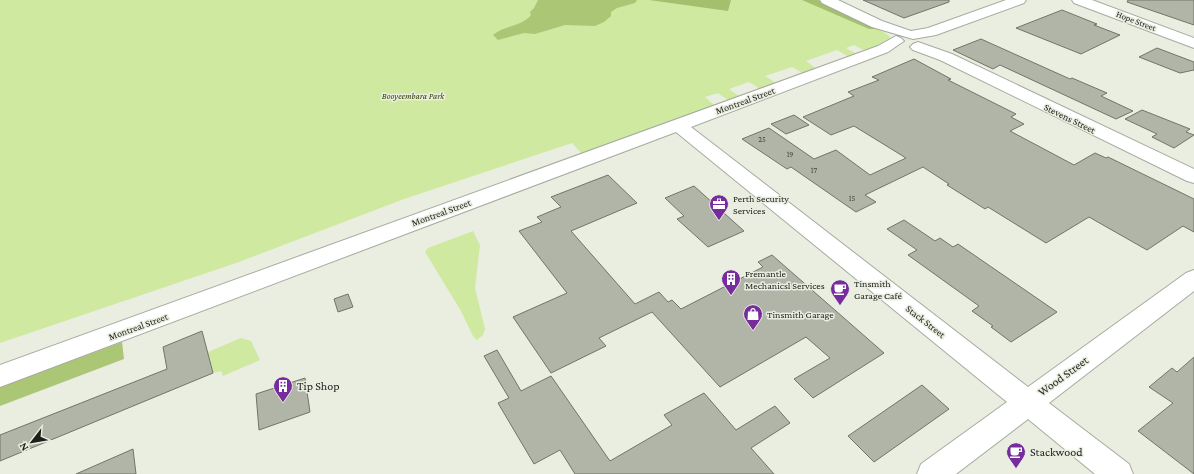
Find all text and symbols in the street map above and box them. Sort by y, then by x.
street label: Hope Street [1115,9,1158,34]
street label: Montreal Street [714,84,777,116]
park label: Booyeembara Park [382,91,445,101]
street label: Stevens Street [1042,101,1098,136]
house number: 25 [758,135,766,144]
house number: 19 [787,150,793,159]
house number: 17 [811,166,817,175]
office icon: Perth Security Services [708,193,730,221]
place label: Perth Security Services [733,193,789,216]
house number: 15 [849,194,855,203]
street label: Montreal Street [410,196,473,228]
building icon: Fremantle Mechanicsl Services [720,268,742,296]
place label: Fremantle Mechanicsl Services [745,268,825,291]
cafe icon: Tinsmith Garage Café [829,278,851,306]
place label: Tinsmith Garage Café [854,278,902,301]
shop icon: Tinsmith Garage [742,303,764,331]
street label: Stack Street [904,303,948,341]
place label: Tinsmith Garage [767,309,834,320]
street label: Montreal Street [107,310,170,342]
street label: Wood Street [1035,352,1092,399]
building icon: Tip Shop [272,375,294,403]
place label: Tip Shop [297,379,340,393]
north arrow [12,422,52,462]
text: N [16,440,31,453]
cafe icon: Stackwood [1005,441,1027,469]
place label: Stackwood [1030,445,1083,459]

